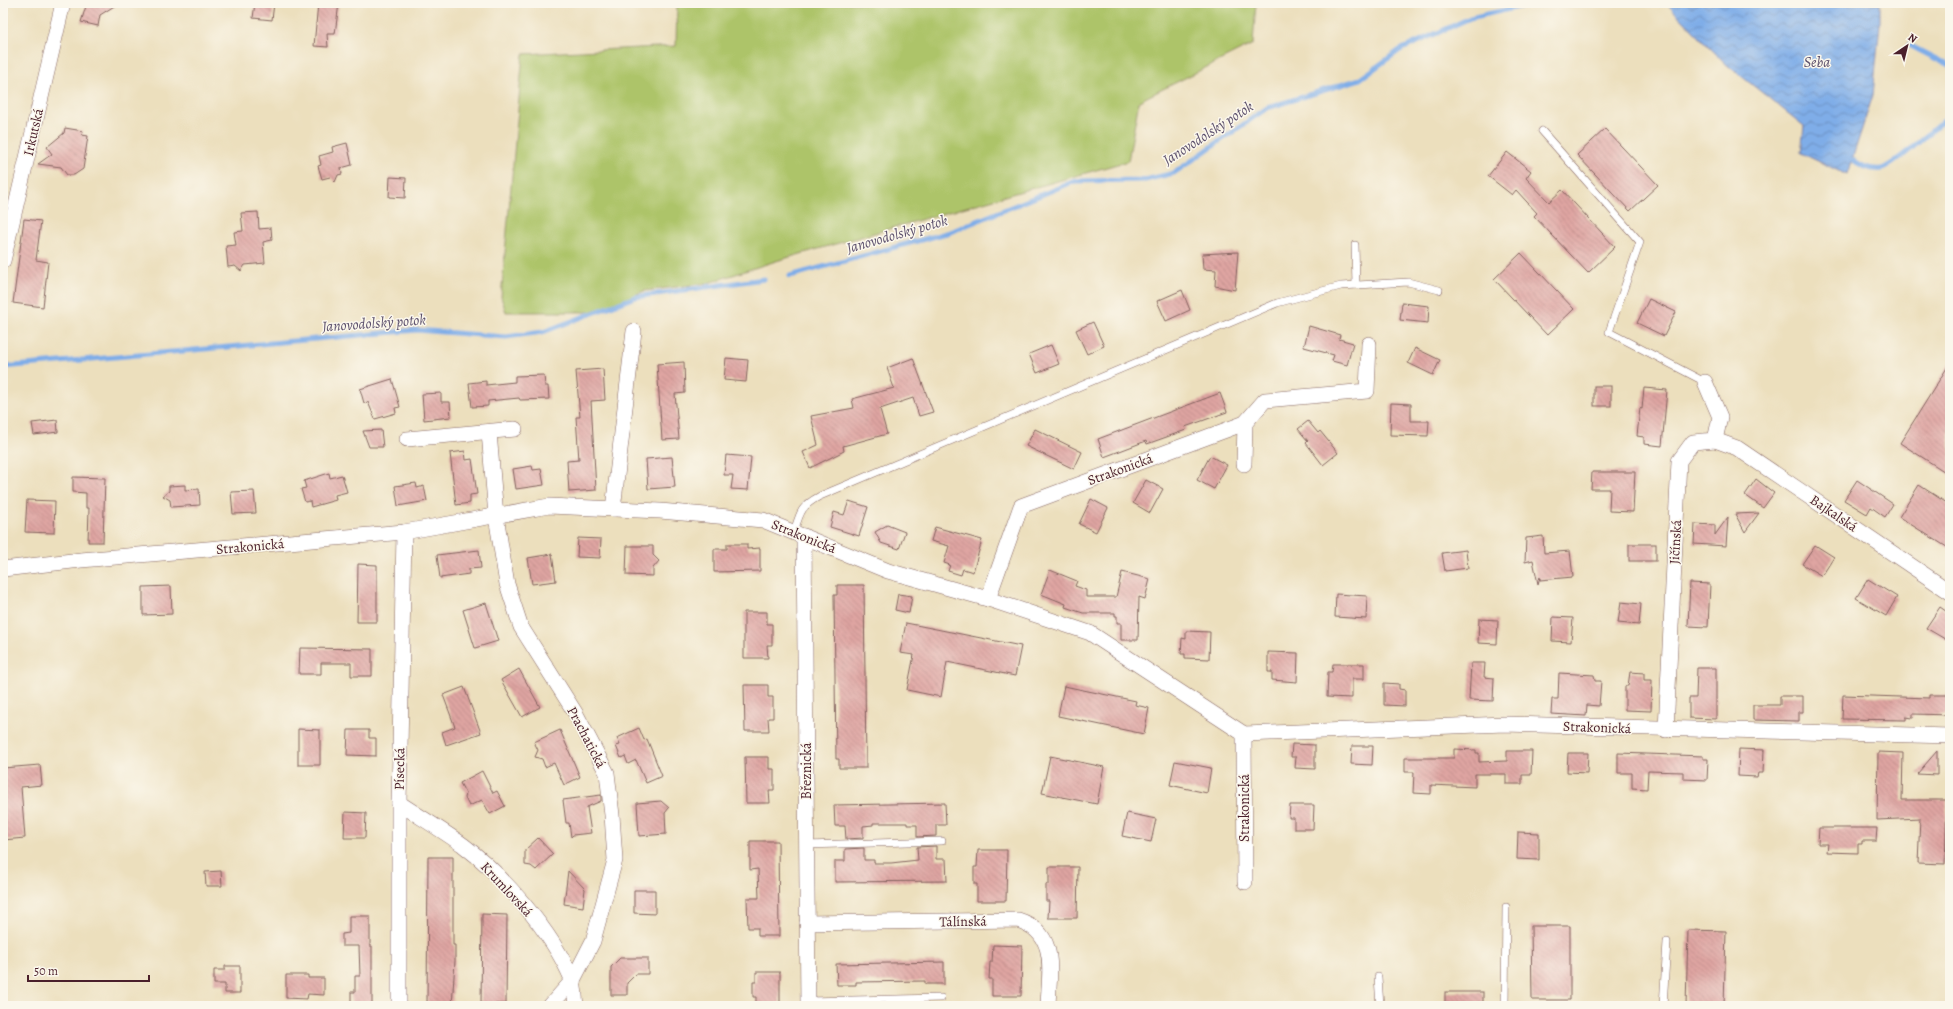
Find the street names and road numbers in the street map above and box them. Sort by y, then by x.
street label: Irkutská [19,106,48,158]
street label: Strakonická [1085,449,1156,490]
street label: Bajkalská [1806,490,1862,537]
street label: Strakonická [769,515,839,558]
street label: Jičínská [1665,519,1686,565]
street label: Strakonická [215,534,285,559]
street label: Prachatická [562,703,611,772]
street label: Strakonická [1563,717,1632,738]
street label: Březnická [797,742,816,799]
street label: Písecká [390,747,409,790]
street label: Strakonická [1235,773,1254,842]
street label: Krumlovská [476,858,537,921]
street label: Tálínská [939,912,987,931]

